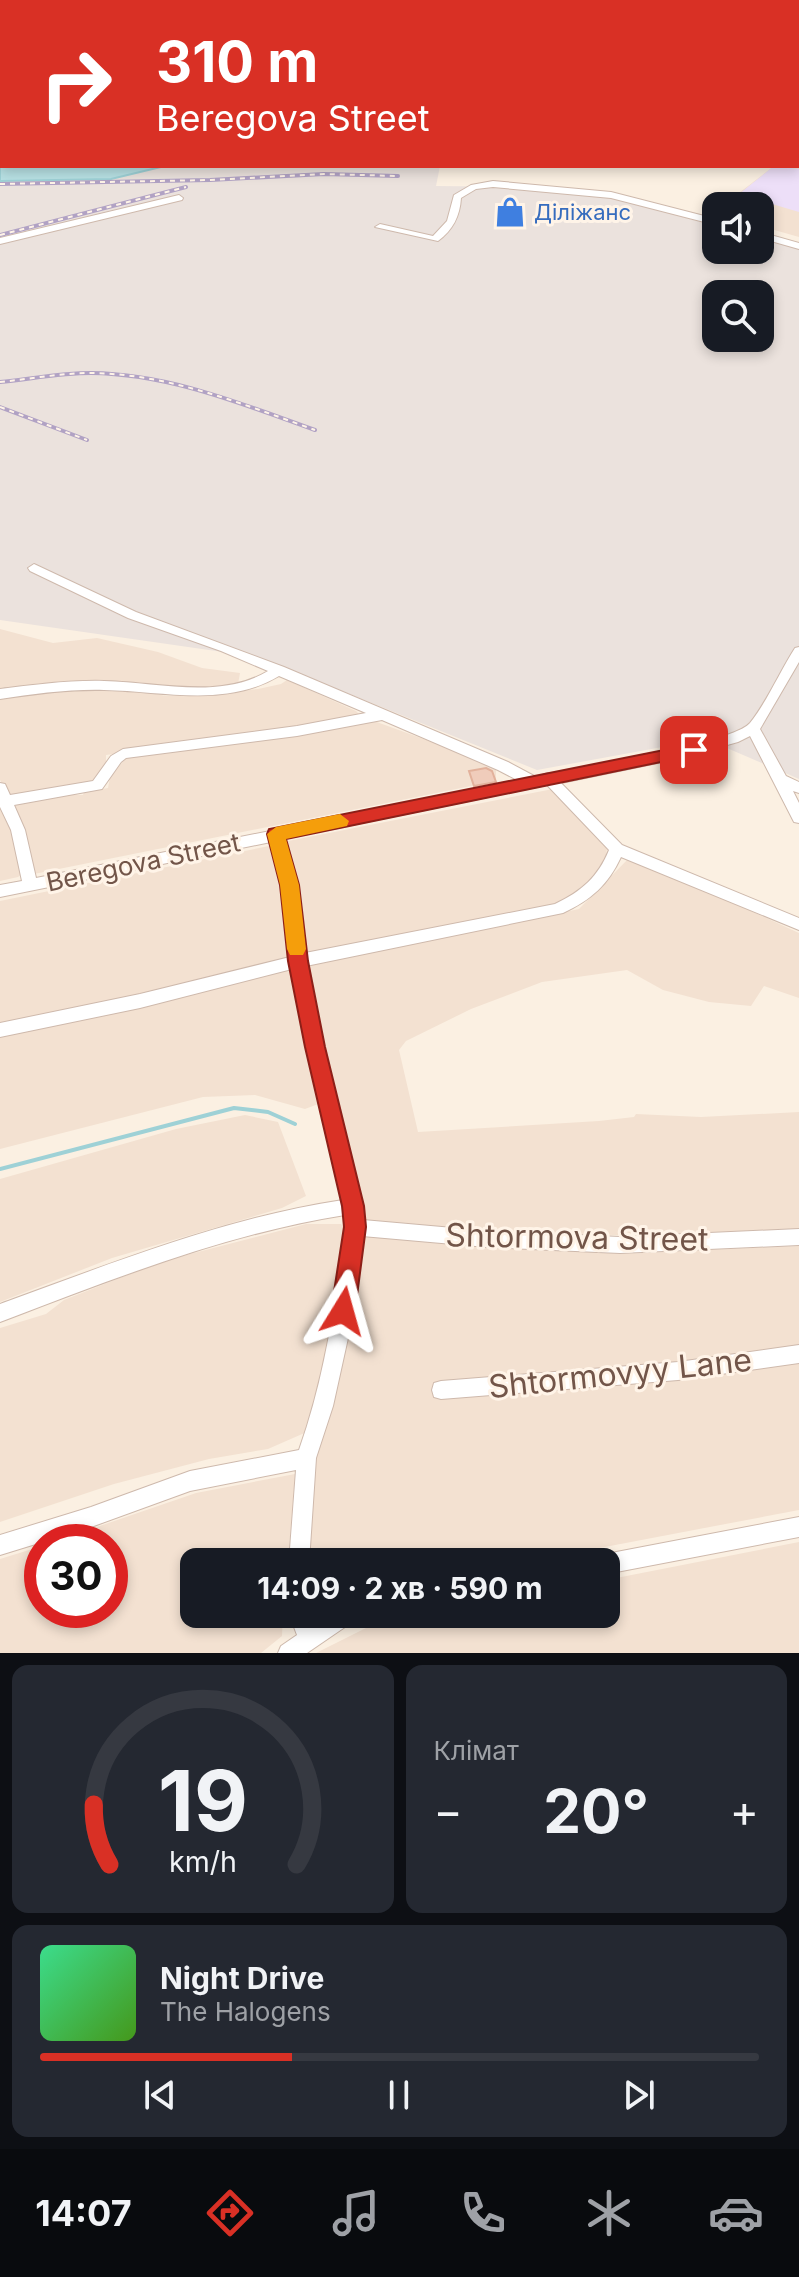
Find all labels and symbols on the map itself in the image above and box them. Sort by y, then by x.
shop icon: Діліжанс [493,195,527,229]
place label: Діліжанс [534,199,631,225]
pin [660,716,728,784]
street label: Beregova Street [43,826,243,898]
street label: Shtormova Street [445,1215,709,1259]
position arrow [301,1269,385,1353]
street label: Shtormovyy Lane [486,1340,754,1406]
speed limit sign: 30 [24,1524,128,1628]

